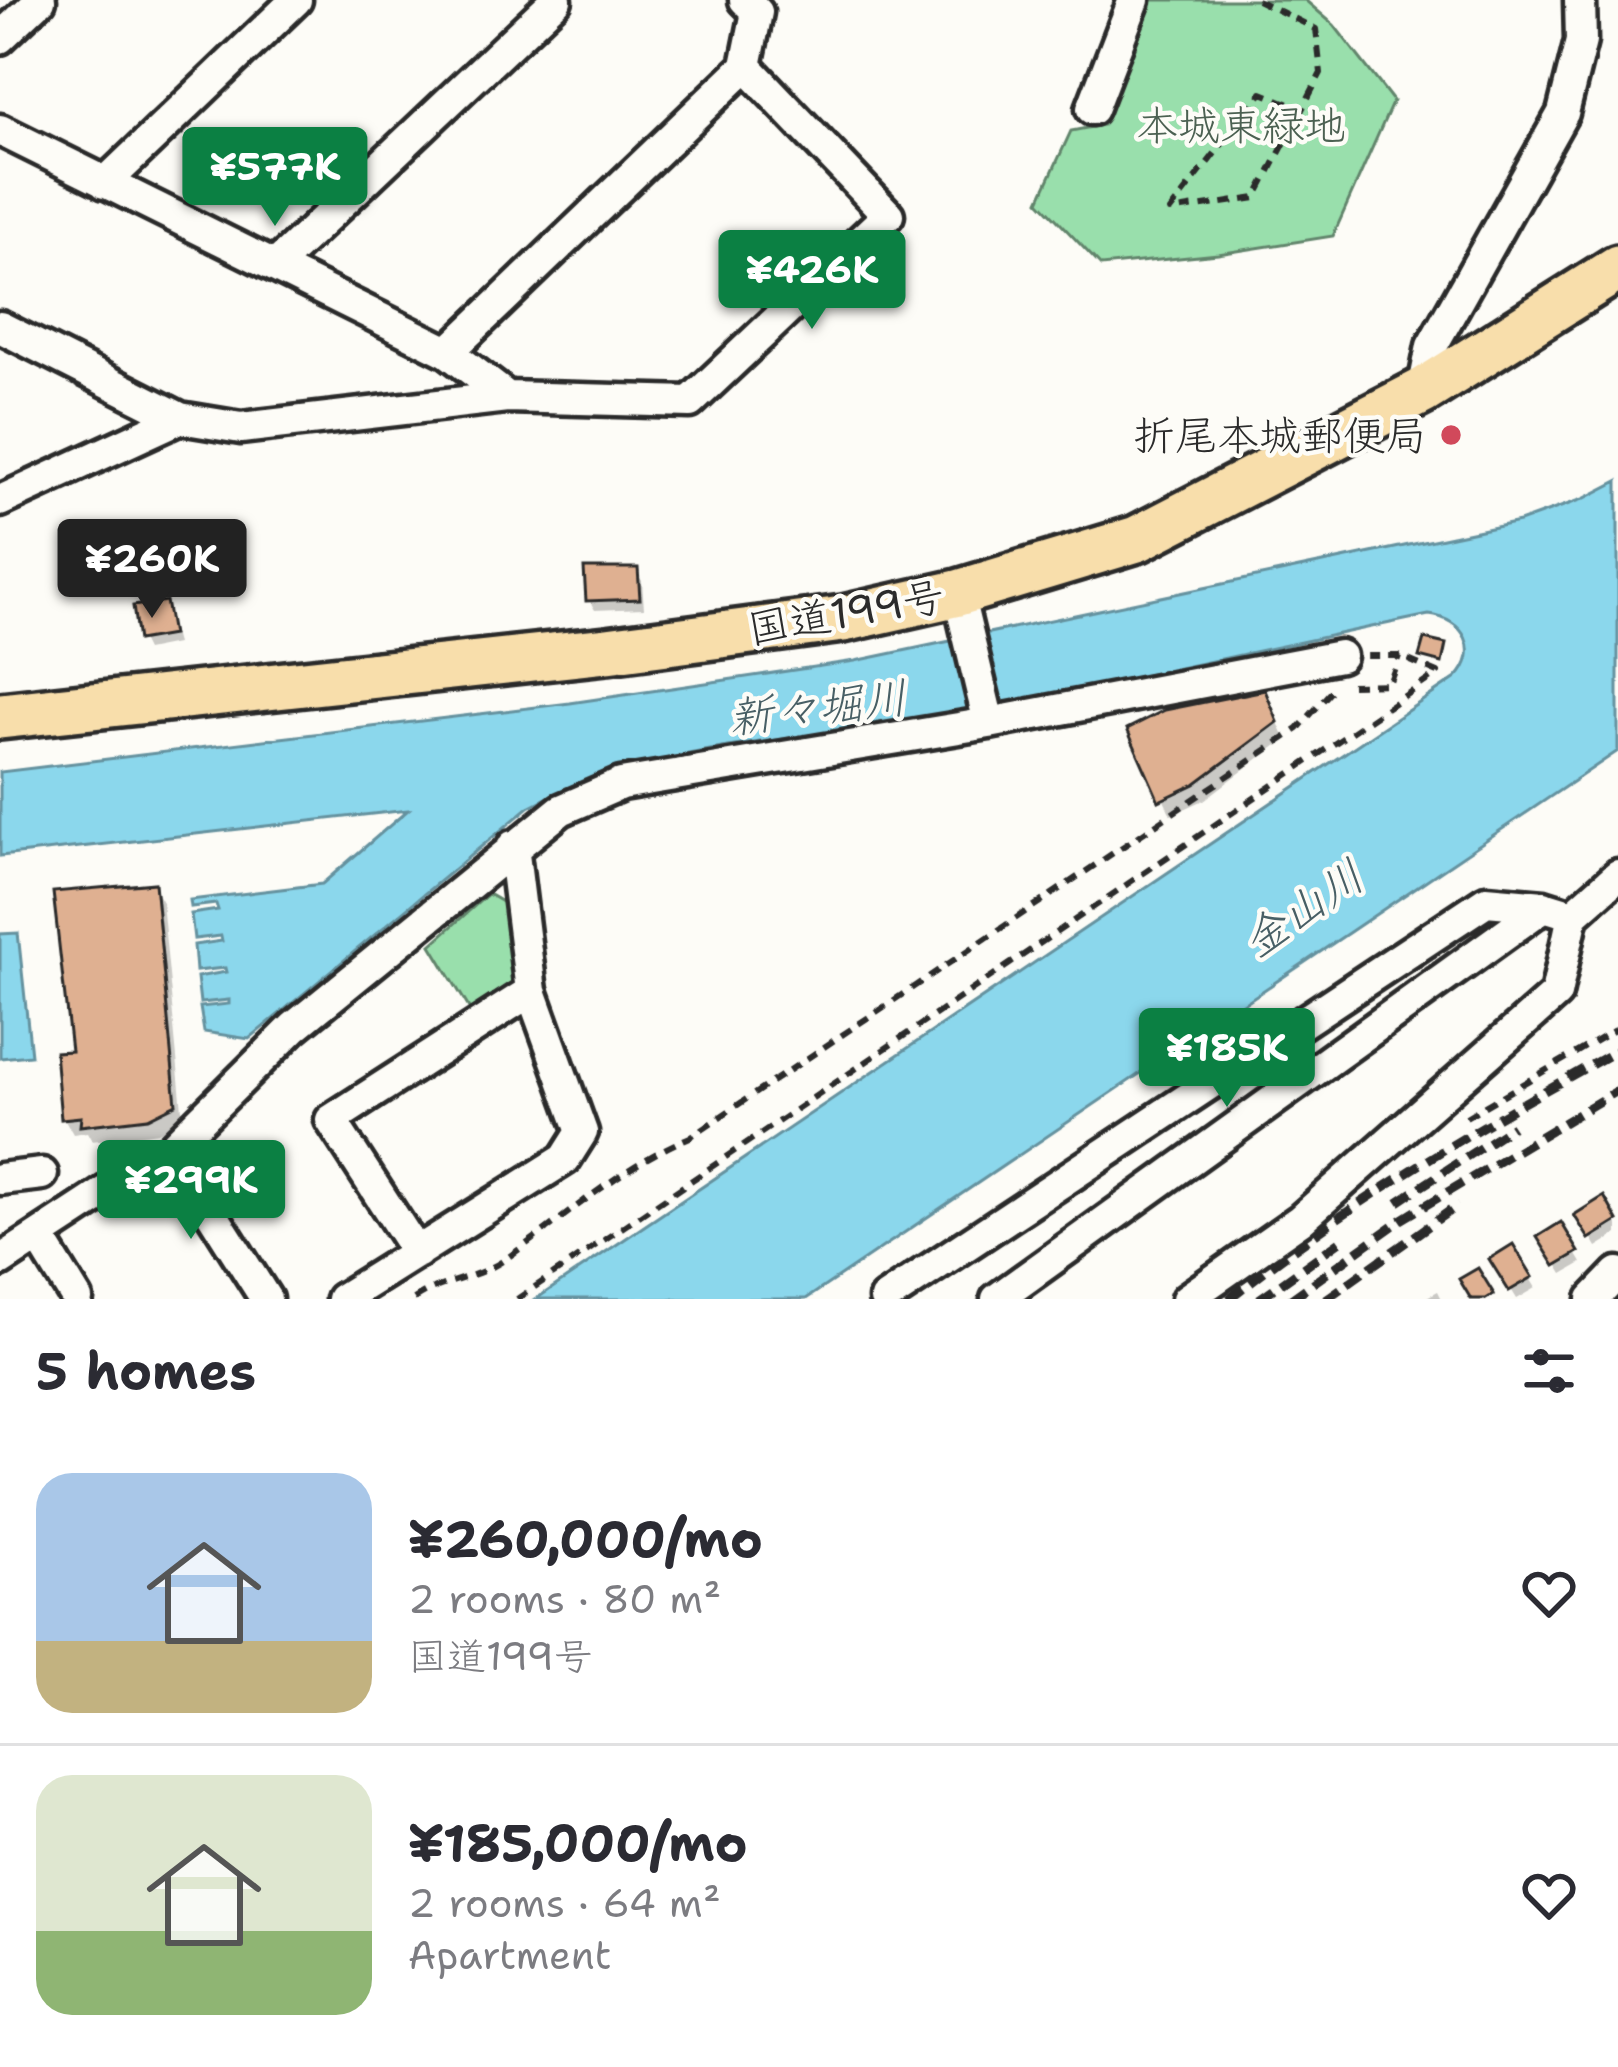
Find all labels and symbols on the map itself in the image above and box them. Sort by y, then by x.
park label: 本城東緑地 [1136,97,1346,153]
pin: ¥577K [191,127,359,229]
pin: ¥426K [728,230,896,332]
place label: 折尾本城郵便局 [1133,407,1427,463]
marker: 折尾本城郵便局 [1438,422,1464,448]
pin: ¥260K [68,519,236,621]
street label: 国道199号 [743,567,949,657]
water label: 新々堀川 [725,666,911,748]
water label: 金山川 [1230,845,1376,971]
pin: ¥185K [1143,1008,1311,1110]
pin: ¥299K [107,1140,275,1242]

